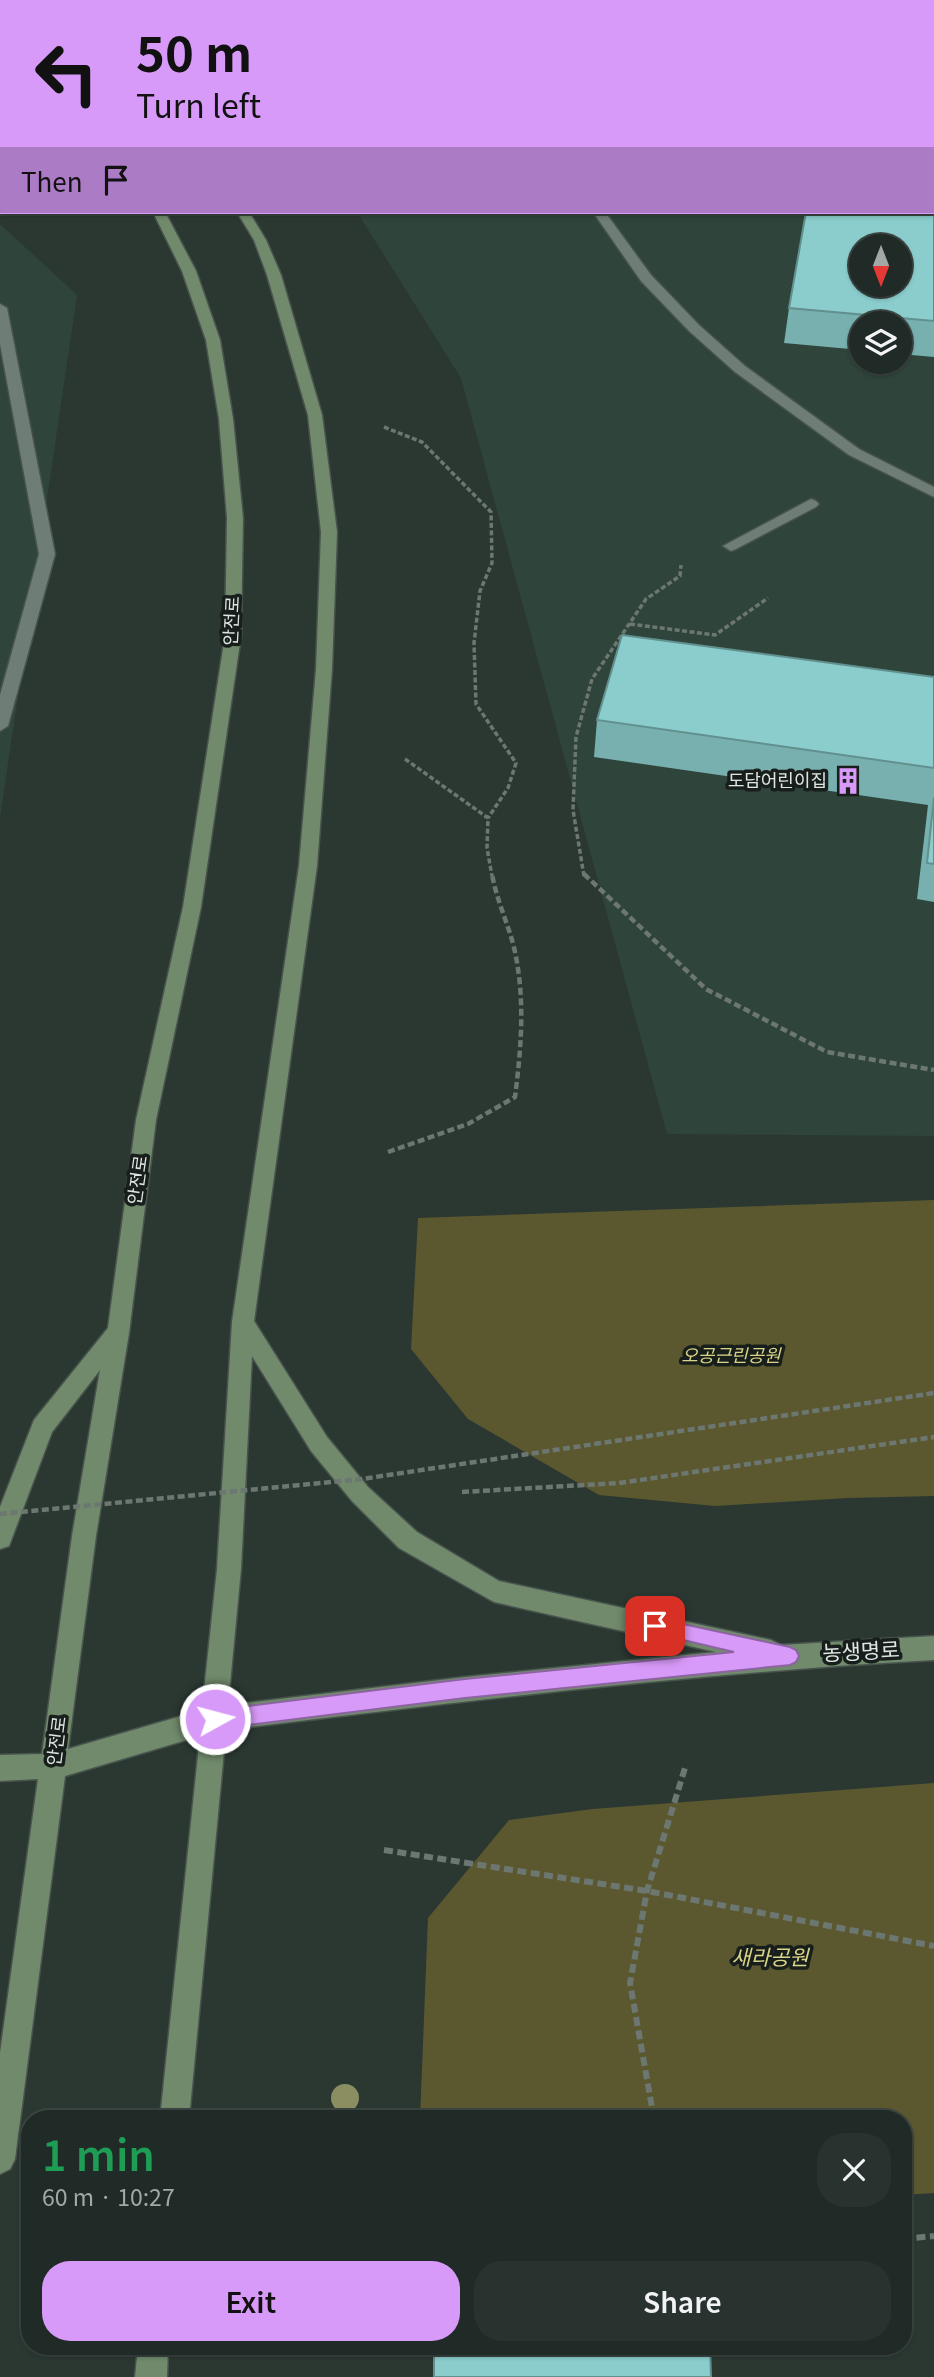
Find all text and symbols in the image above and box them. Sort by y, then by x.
text: 50 m [136,15,252,86]
icon: left [21,28,112,119]
text: Turn left [136,81,261,127]
icon: arrive [97,161,135,199]
text: Then [21,162,83,199]
north arrow [849,234,912,298]
map controls [849,234,912,374]
button: layers [849,311,912,374]
street label: 안전로 [216,595,244,646]
place label: 도담어린이집 [728,766,827,792]
building icon: 도담어린이집 [833,766,863,796]
street label: 안전로 [120,1153,152,1206]
park label: 오공근린공원 [681,1341,782,1367]
pin [625,1596,685,1656]
icon: arrive [636,1607,674,1645]
street label: 농생명로 [822,1633,900,1667]
position arrow [178,1682,252,1756]
street label: 안전로 [39,1715,71,1767]
park label: 새라공원 [731,1941,810,1971]
text: 1 min [42,2122,155,2183]
button: close [817,2133,891,2207]
text: 60 m · 10:27 [42,2179,175,2213]
button: Exit [42,2261,460,2341]
button: Share [474,2261,891,2341]

